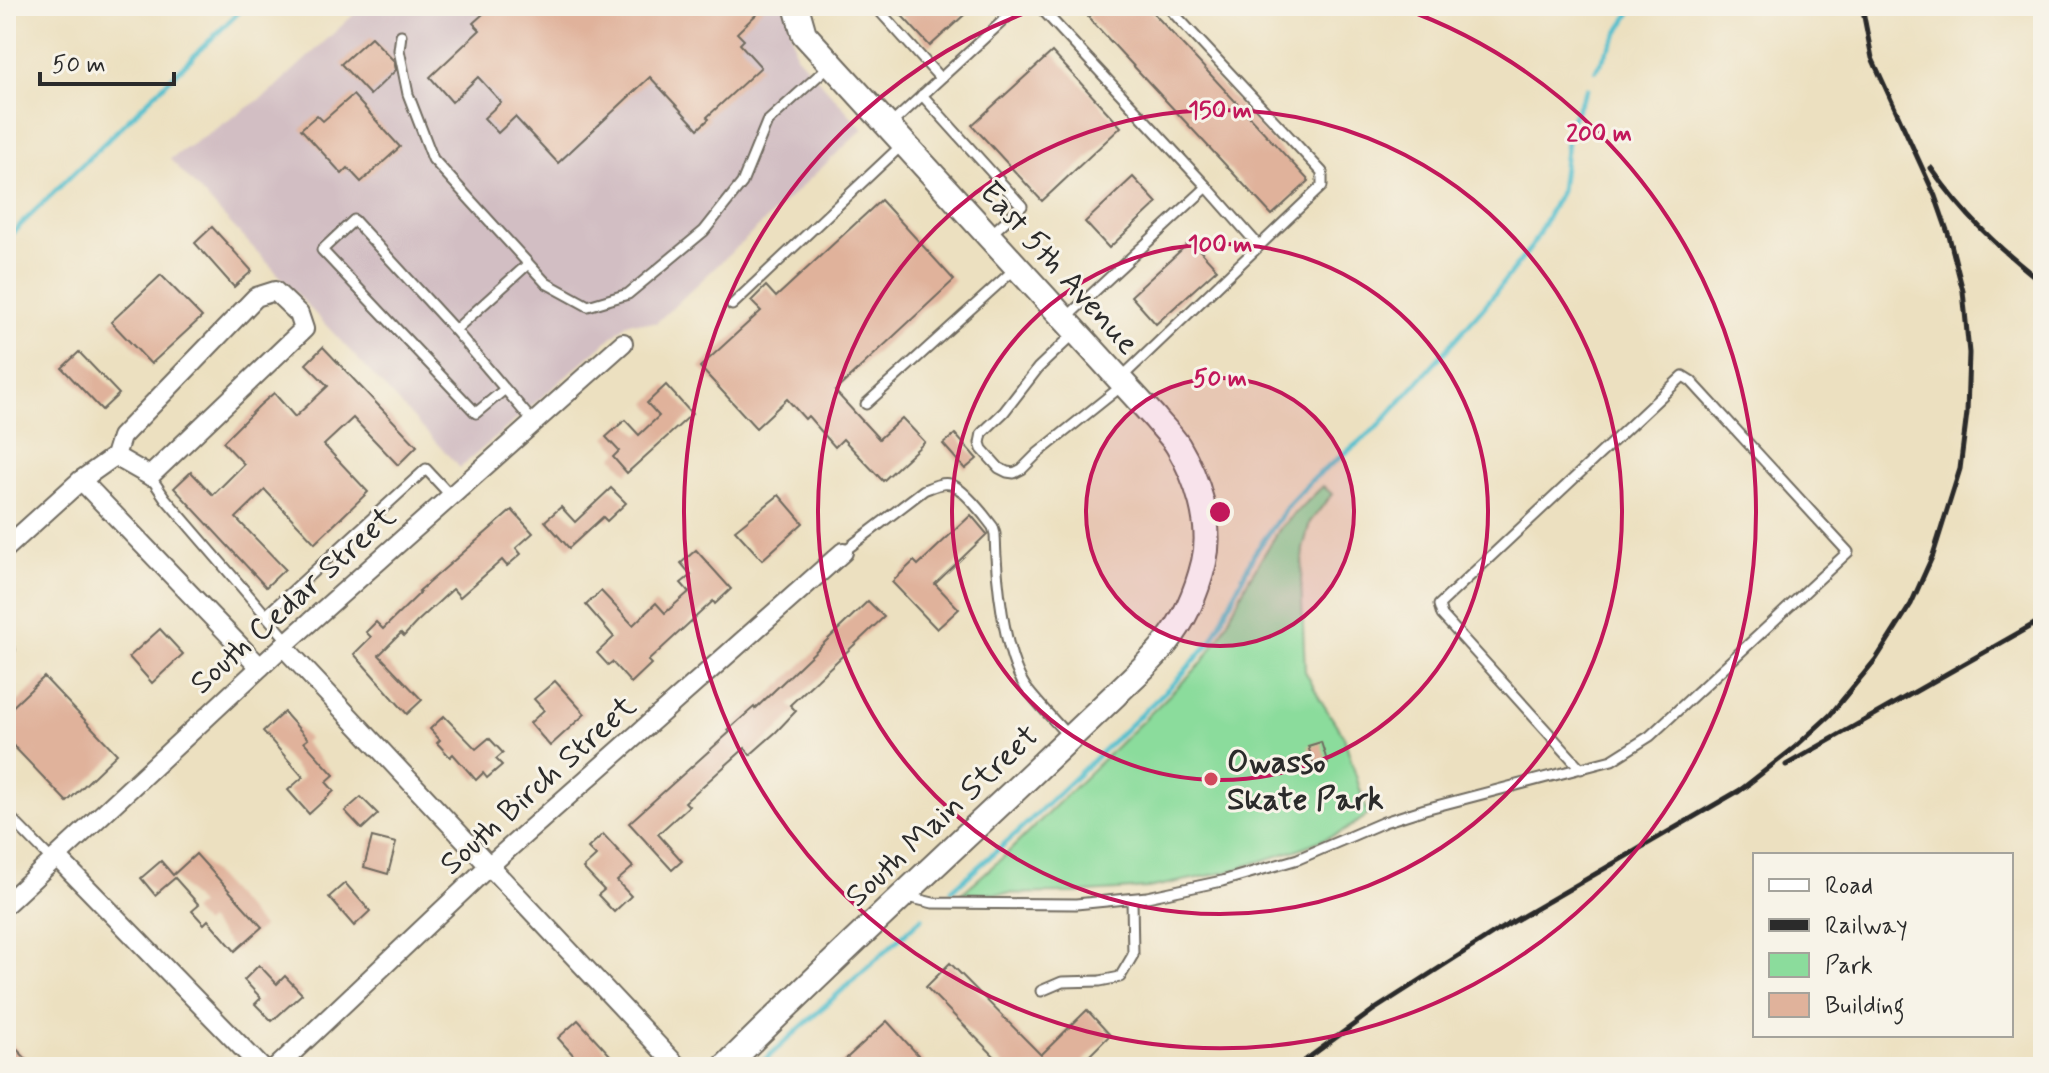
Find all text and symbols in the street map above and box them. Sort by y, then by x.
scale bar [40,36,174,86]
text: 50 m [52,50,106,81]
text: 150 m [1188,96,1252,127]
text: 200 m [1566,119,1632,150]
street label: East 5th Avenue [969,172,1148,364]
text: 100 m [1188,230,1252,261]
text: 50 m [1193,364,1247,395]
street label: South Cedar Street [181,497,405,704]
centre of rings [1206,498,1234,526]
street label: South Birch Street [431,686,646,885]
street label: South Main Street [837,716,1048,917]
place label: Owasso Skate Park [1227,742,1384,821]
marker: Owasso Skate Park [1202,770,1220,788]
legend [1753,853,2013,1037]
text: Road [1825,871,1873,902]
text: Railway [1825,911,1908,942]
text: Park [1825,951,1873,982]
text: Building [1825,991,1905,1025]

